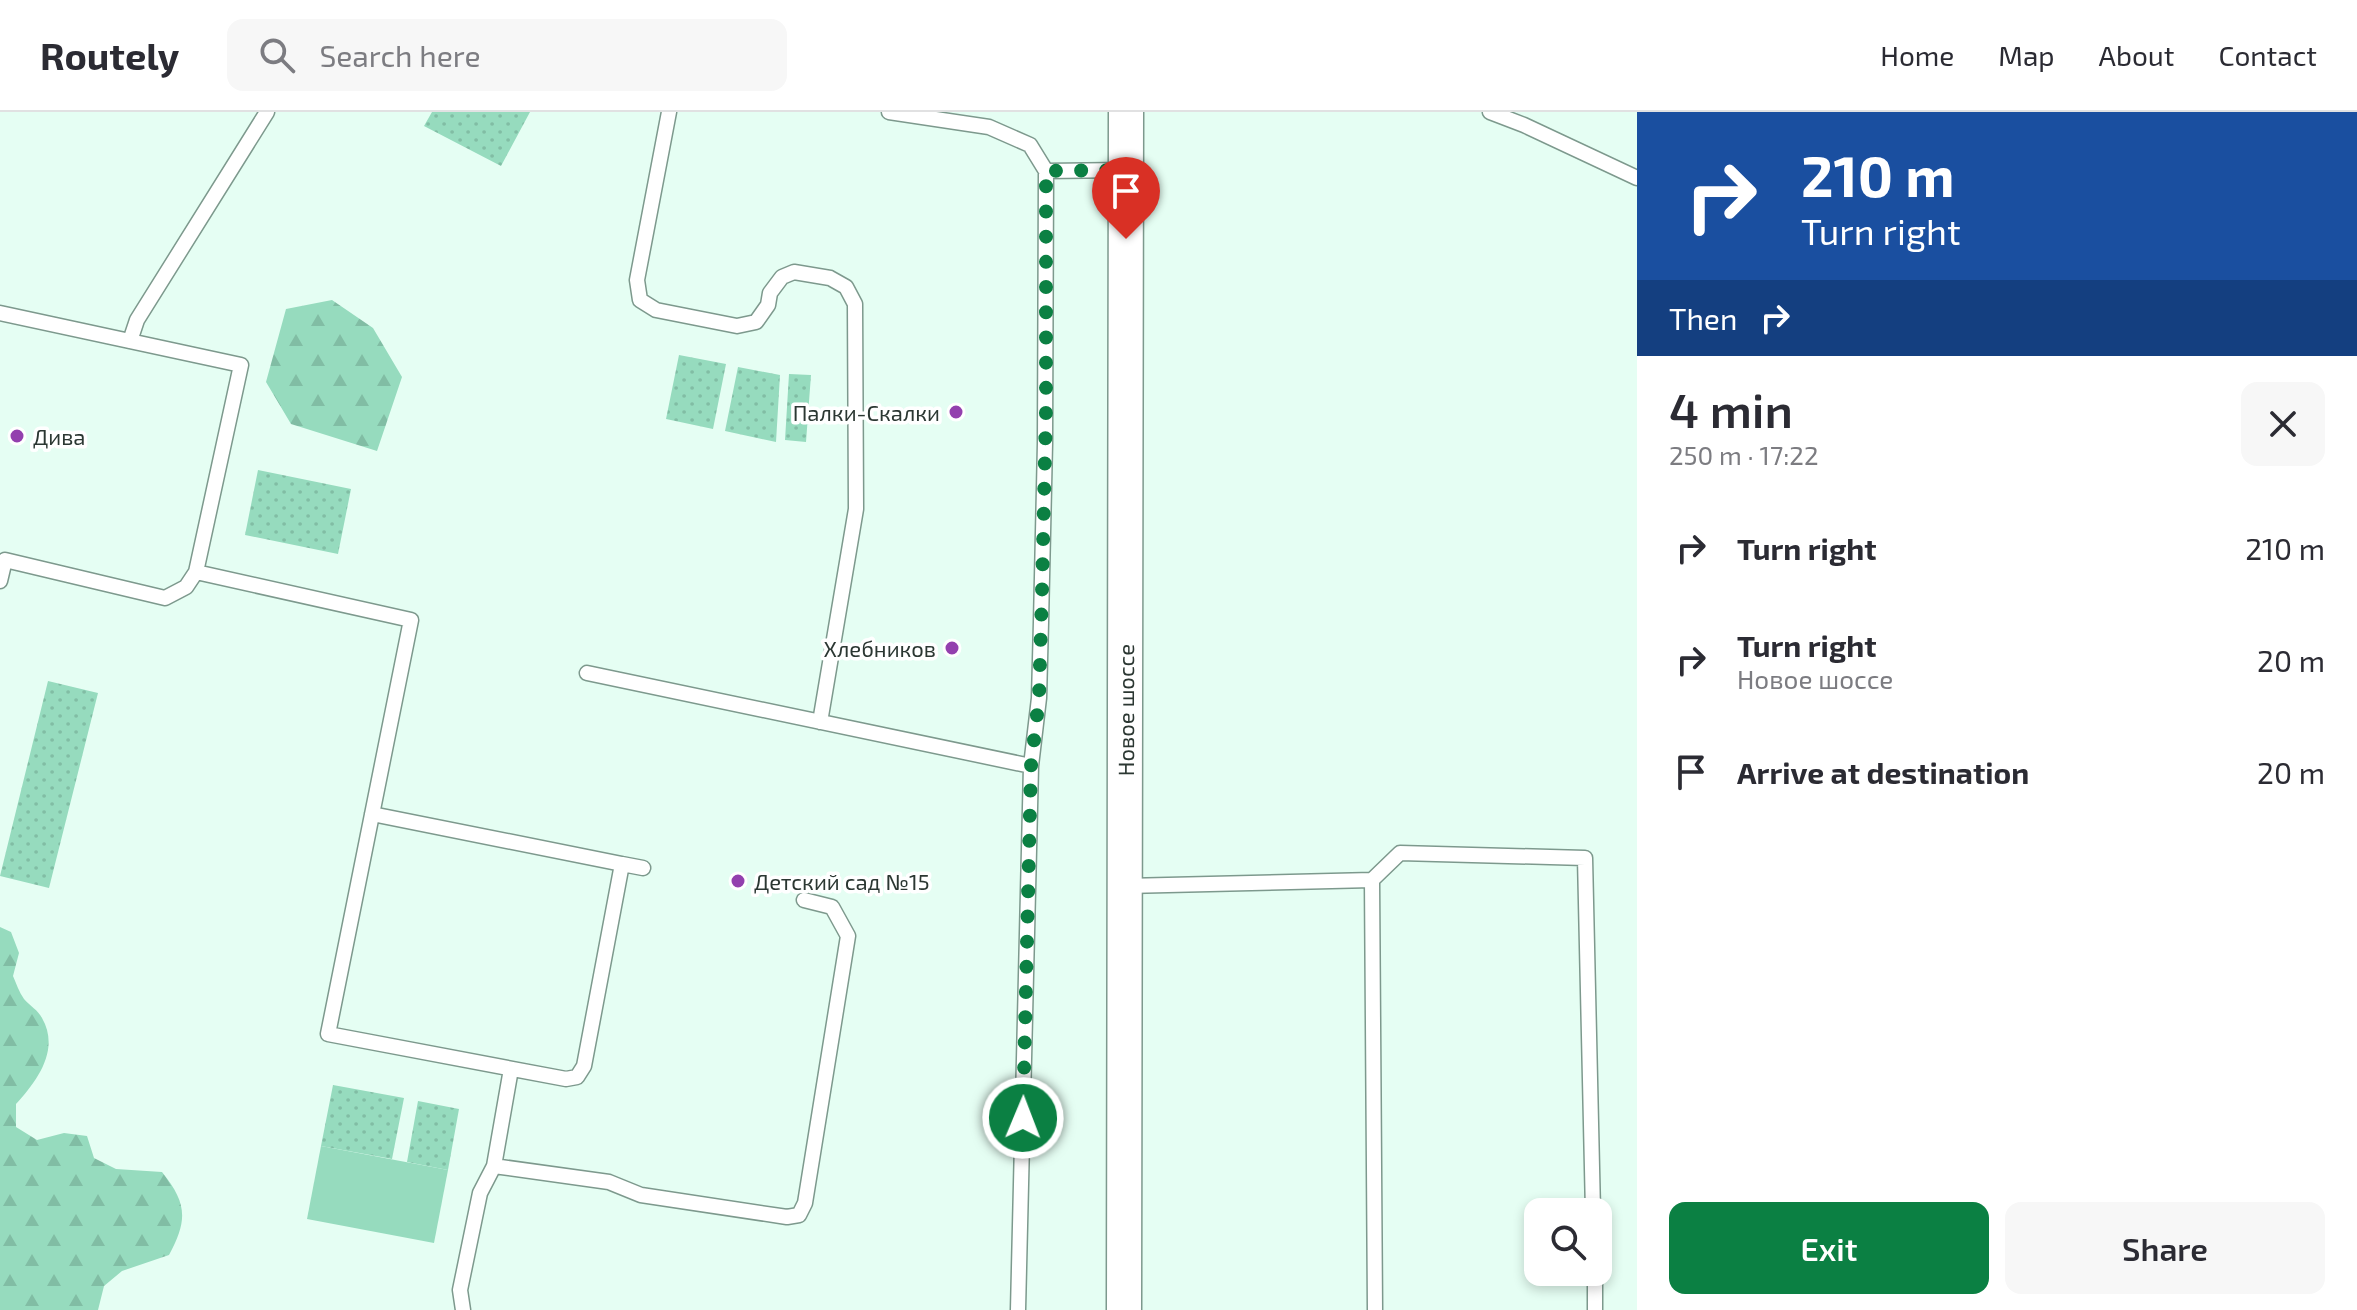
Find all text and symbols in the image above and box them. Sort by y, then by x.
search box [227,19,787,91]
text: Routely [40,32,179,78]
icon: search [255,33,299,77]
text: Search here [319,37,481,73]
text: Home [1880,38,1954,72]
text: Map [1998,38,2055,72]
text: About [2099,38,2174,72]
text: Contact [2218,38,2317,72]
text: 210 m [1801,141,1955,208]
icon: right [1669,144,1773,248]
pin [1092,157,1160,239]
icon: arrive [1104,169,1148,213]
text: Turn right [1801,209,1961,252]
icon: right [1753,296,1797,340]
text: Then [1669,300,1737,336]
text: 4 min [1669,380,1793,438]
button: close [2241,382,2325,466]
place label: Палки-Скалки [793,399,940,425]
marker: Палки-Скалки [947,403,965,421]
place label: Дива [33,423,86,449]
marker: Дива [8,427,26,445]
text: 250 m · 17:22 [1669,439,1819,470]
icon: right [1669,526,1713,570]
text: Turn right [1737,530,1877,566]
text: 210 m [2245,530,2325,566]
text: Turn right [1737,627,1877,663]
place label: Хлебников [823,635,936,661]
icon: right [1669,638,1713,682]
marker: Хлебников [943,639,961,657]
text: 20 m [2257,642,2325,678]
street label: Новое шоссе [1112,644,1138,776]
text: Новое шоссе [1737,663,1893,694]
icon: arrive [1669,750,1713,794]
text: Arrive at destination [1737,754,2029,790]
text: 20 m [2257,754,2325,790]
place label: Детский сад №15 [754,868,929,894]
marker: Детский сад №15 [729,872,747,890]
position arrow [981,1076,1065,1160]
map controls [1524,1198,1612,1286]
button: search [1524,1198,1612,1286]
button: Exit [1669,1202,1989,1294]
button: Share [2005,1202,2325,1294]

